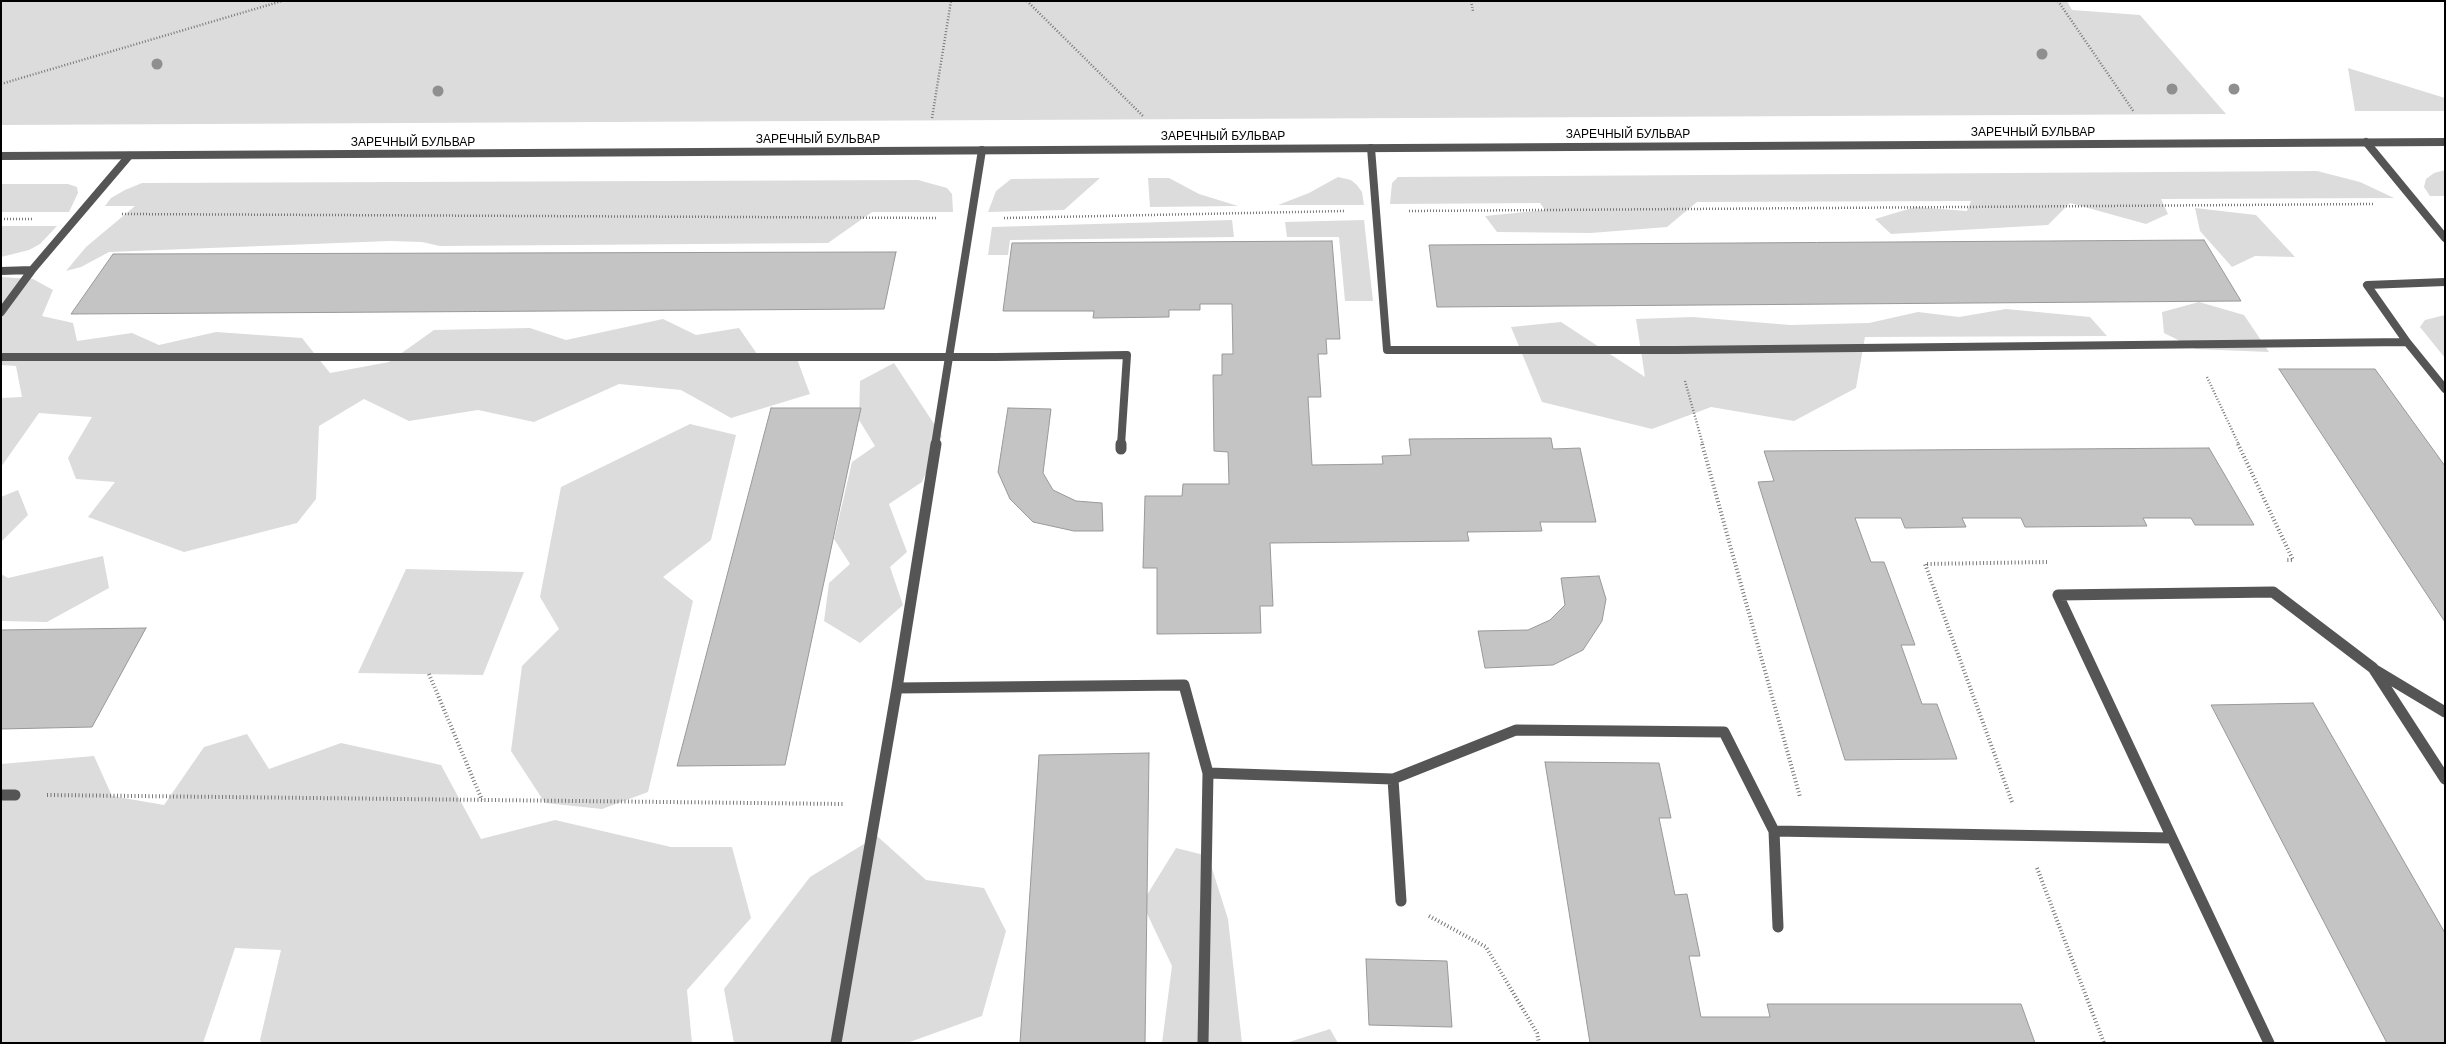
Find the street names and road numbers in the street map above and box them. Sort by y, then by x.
street label: ЗАРЕЧНЫЙ БУЛЬВАР [1971,126,2095,140]
street label: ЗАРЕЧНЫЙ БУЛЬВАР [1566,128,1690,142]
street label: ЗАРЕЧНЫЙ БУЛЬВАР [1161,130,1285,144]
street label: ЗАРЕЧНЫЙ БУЛЬВАР [756,133,880,147]
street label: ЗАРЕЧНЫЙ БУЛЬВАР [351,136,475,150]

